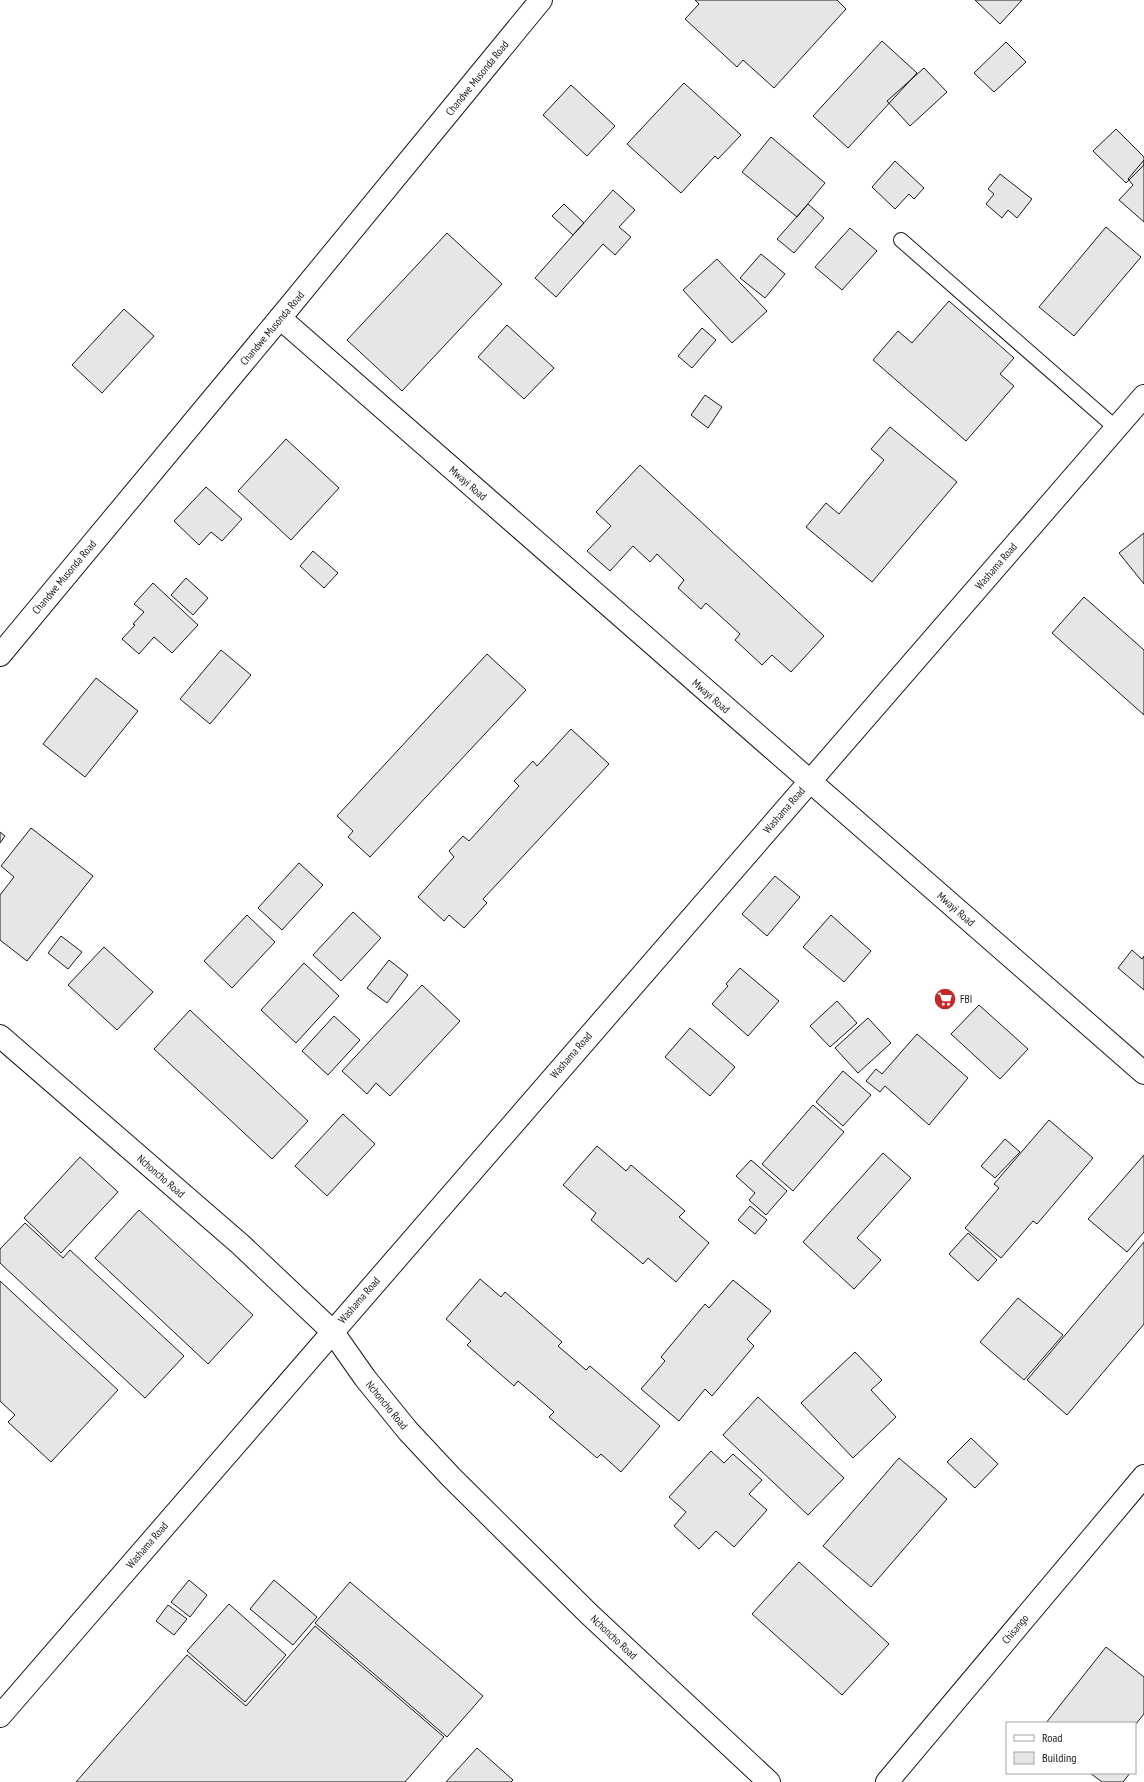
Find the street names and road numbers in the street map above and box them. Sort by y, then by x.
street label: Chandwe Musonda Road [442,37,512,118]
street label: Chandwe Musonda Road [237,288,307,368]
street label: Mwayi Road [446,463,490,503]
street label: Chandwe Musonda Road [29,537,99,617]
street label: Washama Road [972,540,1020,592]
street label: Mwayi Road [689,676,733,716]
street label: Washama Road [760,784,808,836]
street label: Mwayi Road [934,889,978,929]
street label: Washama Road [547,1029,595,1081]
street label: Nchoncho Road [134,1151,188,1201]
street label: Washama Road [335,1274,383,1326]
street label: Nchoncho Road [363,1378,411,1432]
street label: Washama Road [123,1519,171,1571]
street label: Chisango [998,1611,1032,1647]
street label: Nchoncho Road [588,1612,640,1662]

